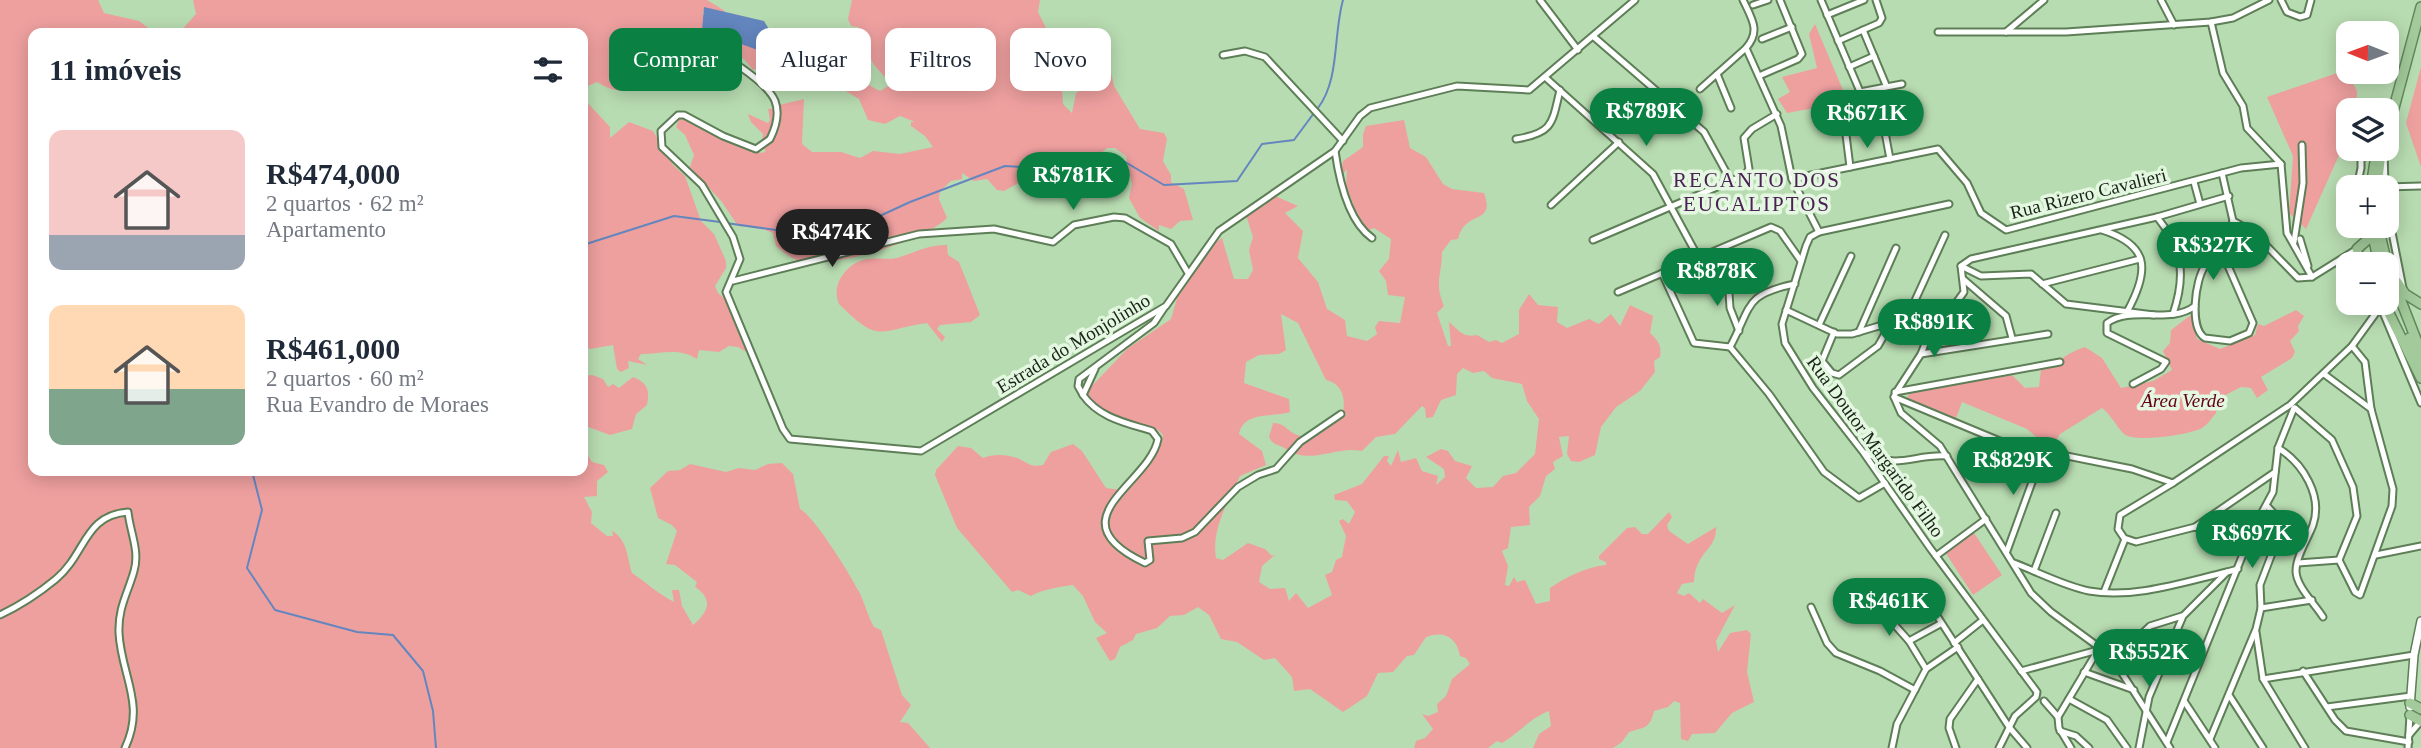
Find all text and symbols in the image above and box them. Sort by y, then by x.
north arrow [2336,21,2399,84]
map controls [2336,21,2399,315]
chip: Comprar [609,28,742,91]
chip: Alugar [756,28,871,91]
chip: Filtros [885,28,996,91]
chip: Novo [1010,28,1111,91]
icon: filters [529,51,567,89]
text: 11 imóveis [49,53,182,86]
pin: R$789K [1589,88,1703,148]
pin: R$671K [1810,90,1924,150]
text: R$789K [1606,98,1686,123]
button: layers [2336,98,2399,161]
text: R$671K [1827,100,1907,125]
pin: R$781K [1016,152,1130,212]
text: R$474,000 [266,157,400,190]
icon: home [105,158,189,242]
text: R$781K [1033,162,1113,187]
street label: Rua Rizero Cavalieri [2008,164,2168,223]
district label: RECANTO DOS EUCALIPTOS [1673,168,1841,216]
button: + [2336,175,2399,238]
text: 2 quartos · 62 m² [266,191,424,216]
pin: R$474K [775,210,889,269]
text: Apartamento [266,217,386,242]
text: R$474K [792,219,872,244]
pin: R$327K [2156,222,2270,282]
text: R$327K [2173,232,2253,257]
pin: R$878K [1660,248,1774,308]
button: − [2336,252,2399,315]
text: R$878K [1677,258,1757,283]
street label: Estrada do Monjolinho [993,289,1154,398]
pin: R$891K [1877,300,1991,359]
text: R$891K [1894,309,1974,334]
text: R$461,000 [266,332,400,365]
icon: home [105,333,189,417]
street label: Rua Doutor Margarido Filho [1803,352,1948,541]
text: 2 quartos · 60 m² [266,366,424,391]
park label: Área Verde [2139,390,2225,411]
text: Rua Evandro de Moraes [266,392,489,417]
pin: R$829K [1956,438,2070,497]
text: R$829K [1973,447,2053,472]
pin: R$697K [2195,510,2309,570]
text: R$697K [2212,520,2292,545]
pin: R$461K [1832,578,1946,638]
text: R$461K [1849,588,1929,613]
pin: R$552K [2092,630,2206,689]
text: R$552K [2109,639,2189,664]

